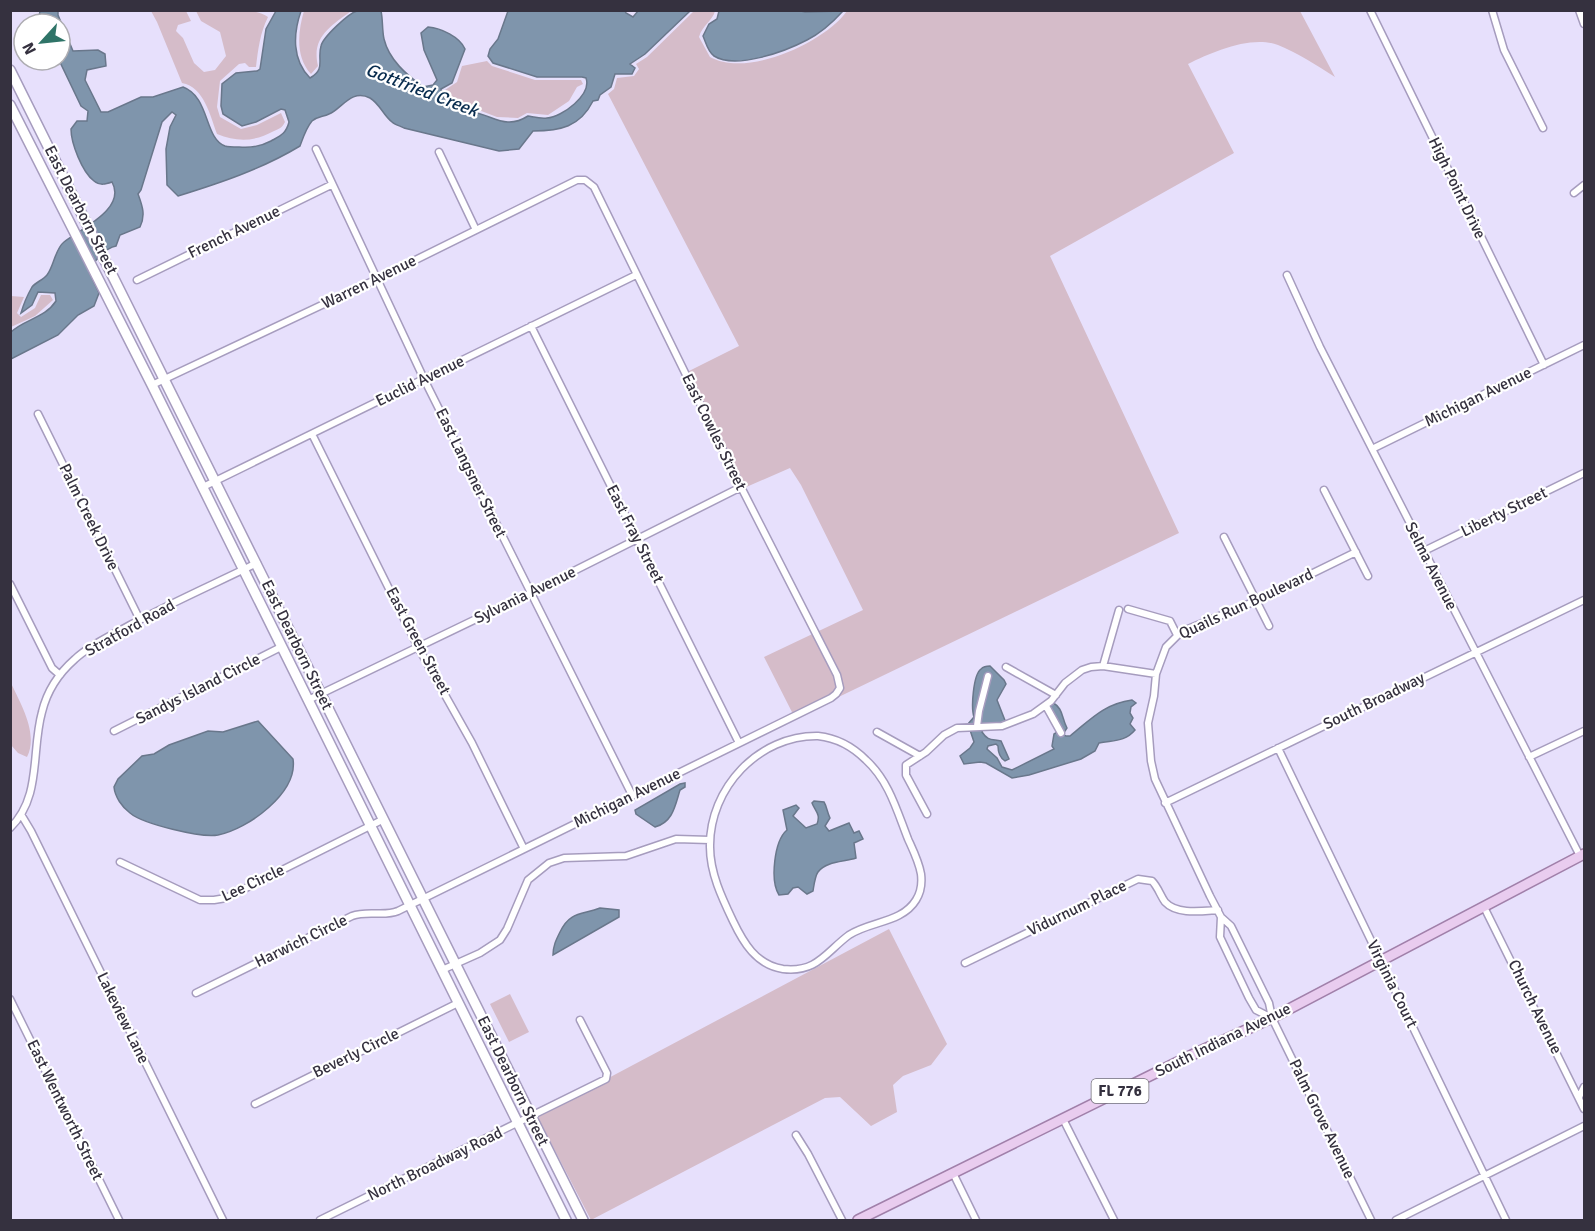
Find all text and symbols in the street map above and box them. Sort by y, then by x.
north arrow [12,12,72,72]
text: N [18,39,41,58]
water label: Gottfried Creek [363,58,483,122]
street label: High Point Drive [1424,134,1490,242]
street label: East Dearborn Street [40,142,122,278]
street label: French Avenue [185,201,283,263]
street label: Warren Avenue [318,250,420,314]
street label: Euclid Avenue [372,351,468,411]
street label: Michigan Avenue [1421,362,1535,432]
street label: East Cowles Street [677,370,751,494]
street label: East Langsner Street [431,405,511,541]
street label: Palm Creek Drive [54,460,124,574]
street label: East Fray Street [602,482,668,587]
street label: Liberty Street [1458,482,1551,541]
street label: Selma Avenue [1400,519,1462,613]
street label: Sylvania Avenue [471,562,579,628]
street label: Quails Run Boulevard [1176,564,1316,644]
street label: East Dearborn Street [257,577,337,714]
street label: East Green Street [381,584,455,699]
street label: Stratford Road [82,595,178,661]
street label: Sandys Island Circle [132,649,264,729]
street label: South Broadway [1320,668,1428,734]
street label: Michigan Avenue [570,763,684,833]
street label: Lee Circle [218,860,288,906]
street label: Vidurnum Place [1024,875,1130,941]
street label: Harwich Circle [251,910,351,972]
street label: Virginia Court [1362,937,1422,1031]
street label: Church Avenue [1504,957,1566,1057]
street label: Lakeview Lane [92,969,154,1067]
street label: South Indiana Avenue [1152,998,1294,1082]
street label: East Dearborn Street [473,1013,553,1150]
street label: Beverly Circle [310,1023,402,1083]
street label: East Wentworth Street [22,1036,108,1184]
street label: Palm Grove Avenue [1284,1056,1360,1182]
road number: FL 776 [1092,1079,1148,1103]
street label: North Broadway Road [364,1123,506,1205]

